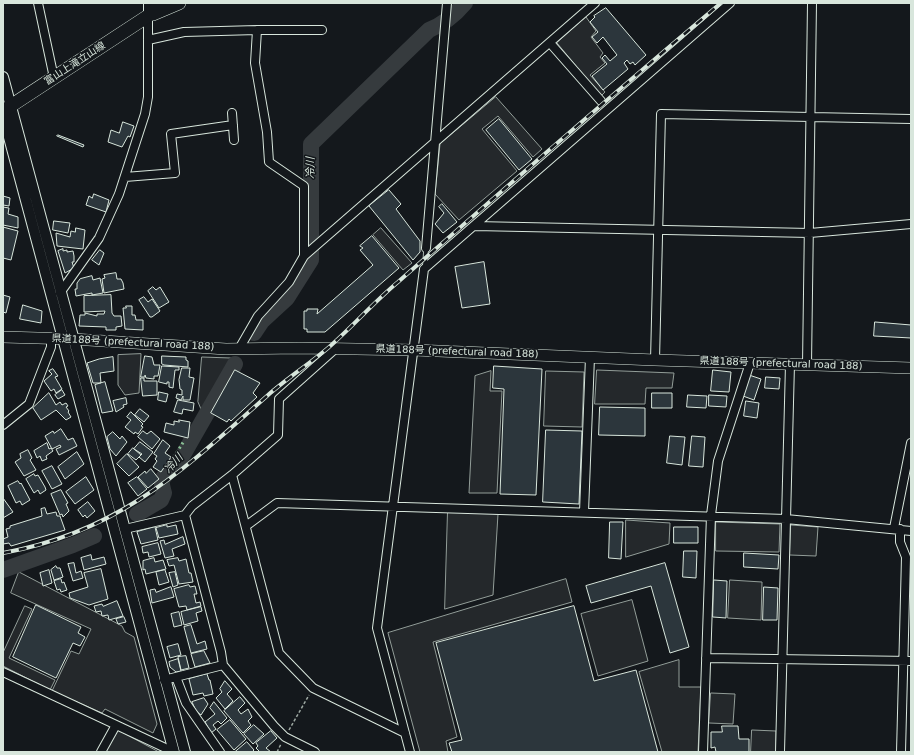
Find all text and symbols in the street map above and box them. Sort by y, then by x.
street label: 富山上滝立山線 [42,40,108,88]
water label: 冷川 [304,157,318,179]
street label: 県道188号 (prefectural road 188) [51,333,215,353]
street label: 県道188号 (prefectural road 188) [375,343,539,361]
street label: 県道188号 (prefectural road 188) [699,355,863,373]
water label: 冷川 [162,451,186,477]

